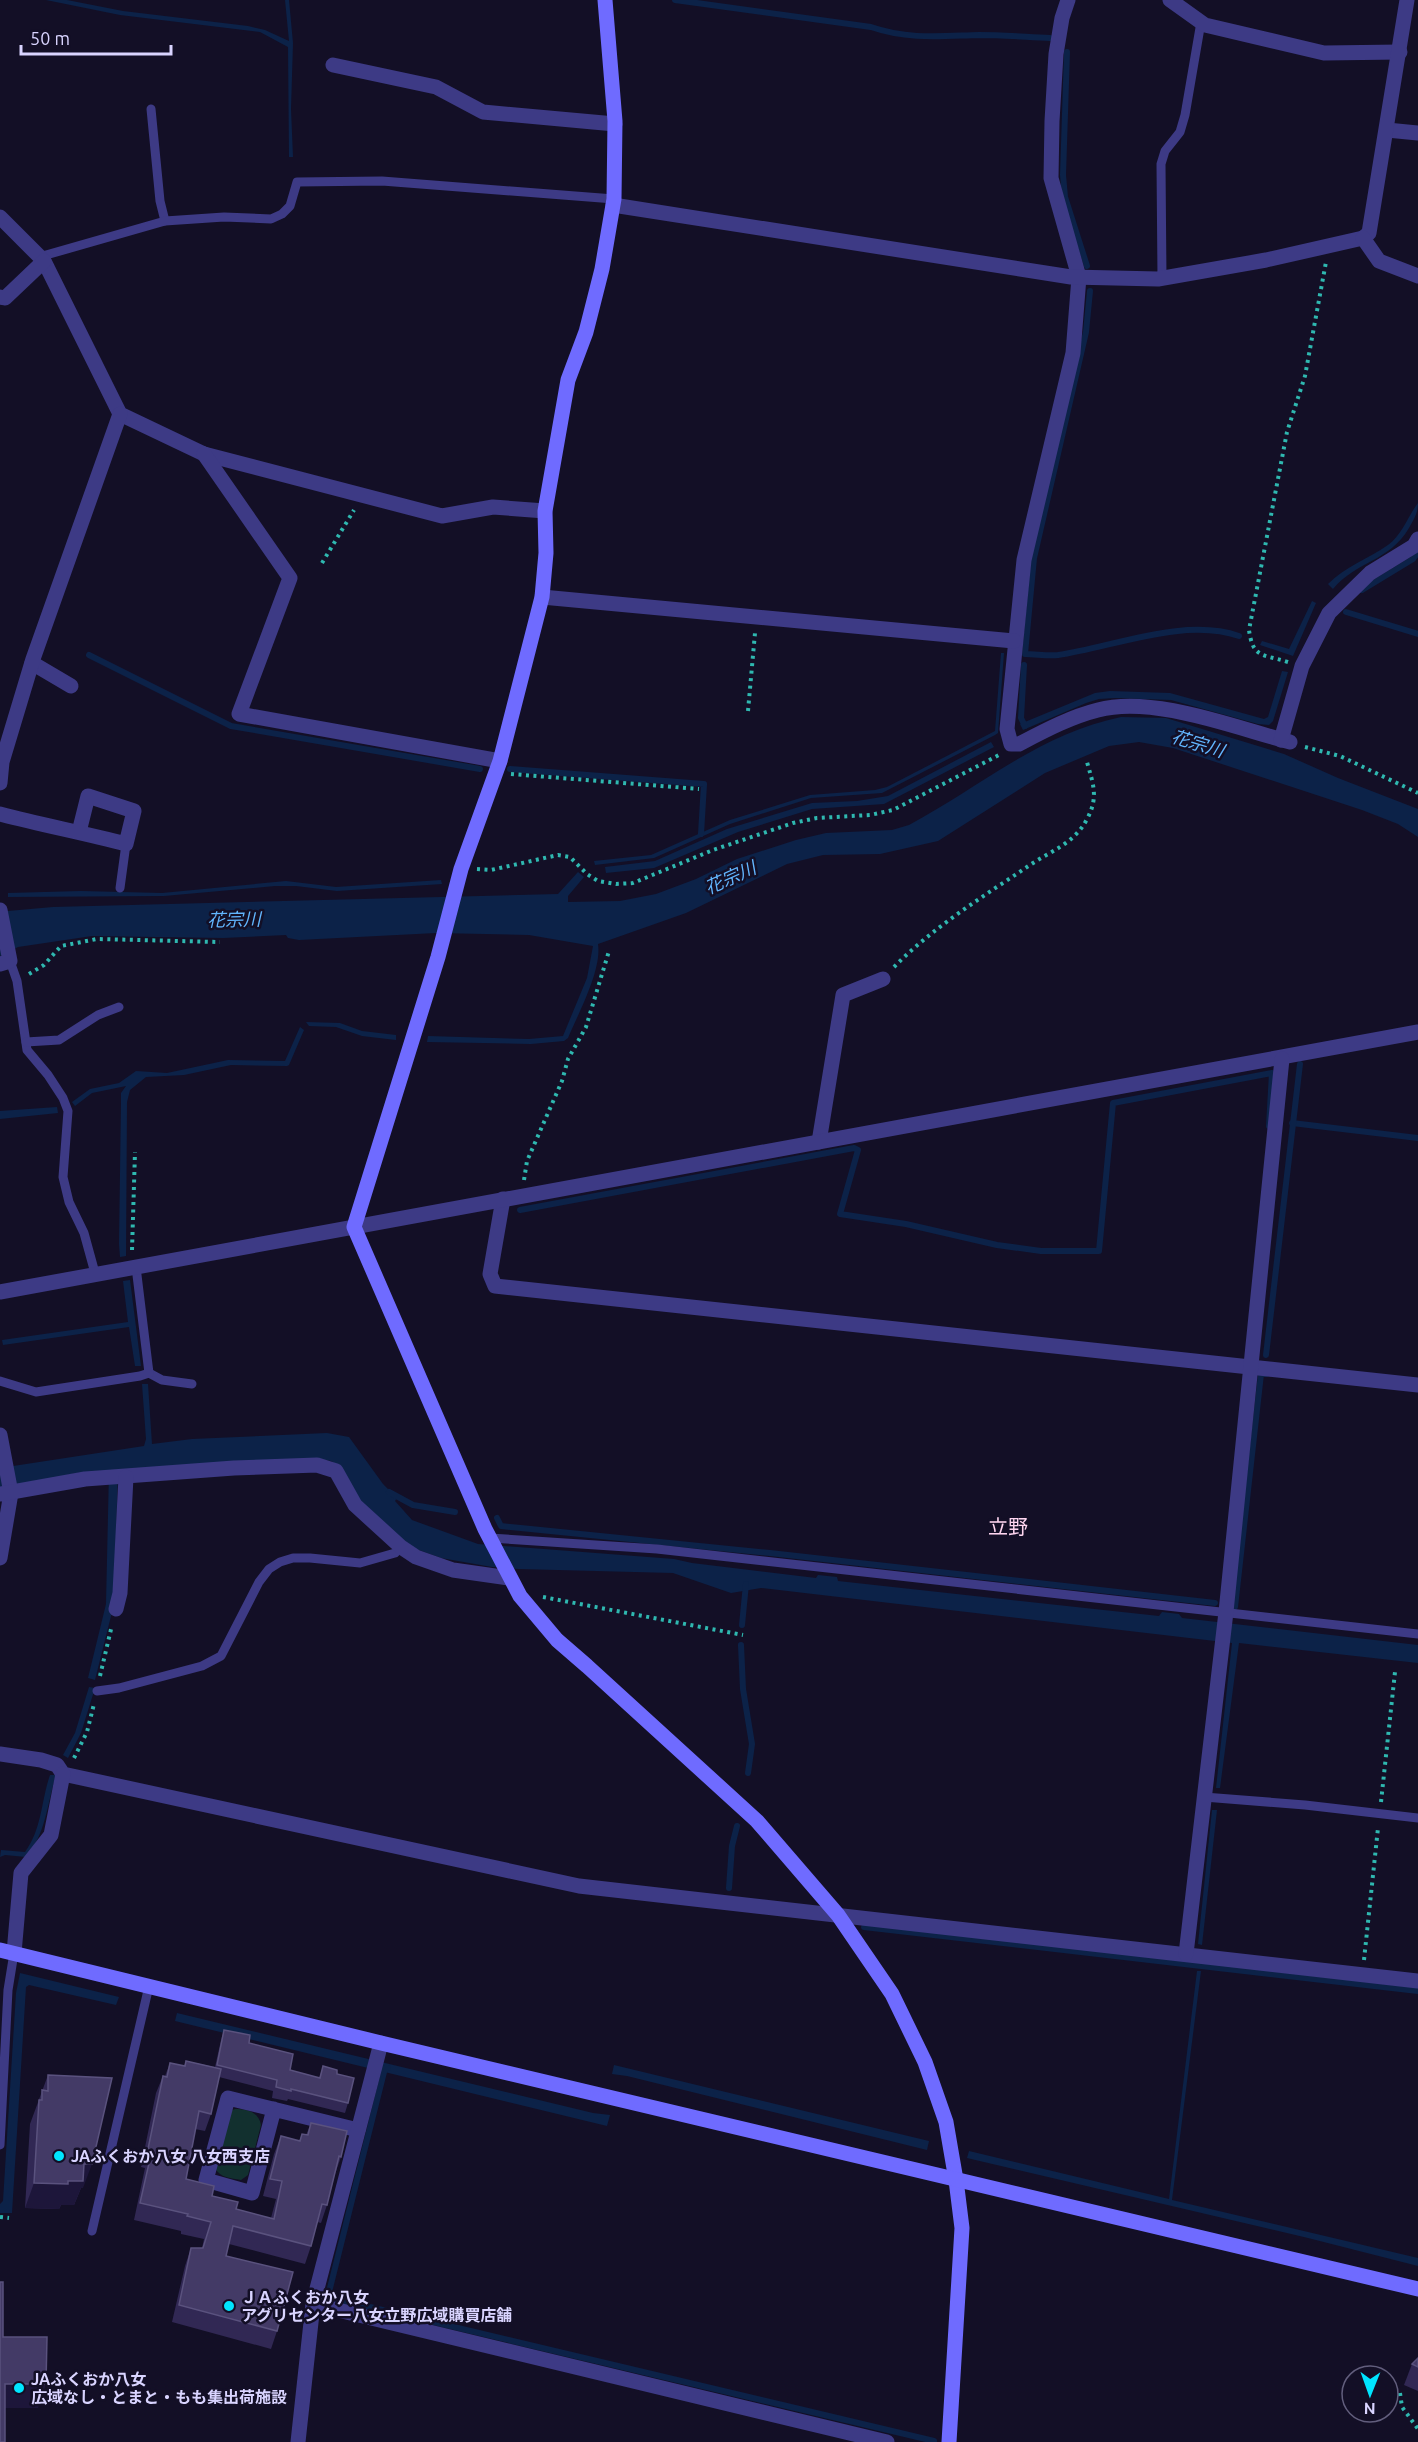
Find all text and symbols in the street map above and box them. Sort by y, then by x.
scale bar [21,18,171,56]
text: 50 m [30,28,70,48]
water label: 花宗川 [1169,726,1229,761]
water label: 花宗川 [701,856,761,897]
water label: 花宗川 [207,908,263,929]
district label: 立野 [988,1515,1028,1538]
place label: JAふくおか八女 八女西支店 [71,2147,270,2165]
marker: JAふくおか八女 八女西支店 [52,2149,66,2163]
place label: ＪＡふくおか八女 アグリセンター八女立野広域購買店舗 [241,2288,512,2324]
marker: ＪＡふくおか八女 アグリセンター八女立野広域購買店舗 [222,2299,236,2313]
north arrow [1340,2364,1400,2424]
place label: JAふくおか八女 広域なし・とまと・もも集出荷施設 [31,2370,287,2406]
marker: JAふくおか八女 広域なし・とまと・もも集出荷施設 [12,2381,26,2395]
text: N [1364,2400,1376,2418]

